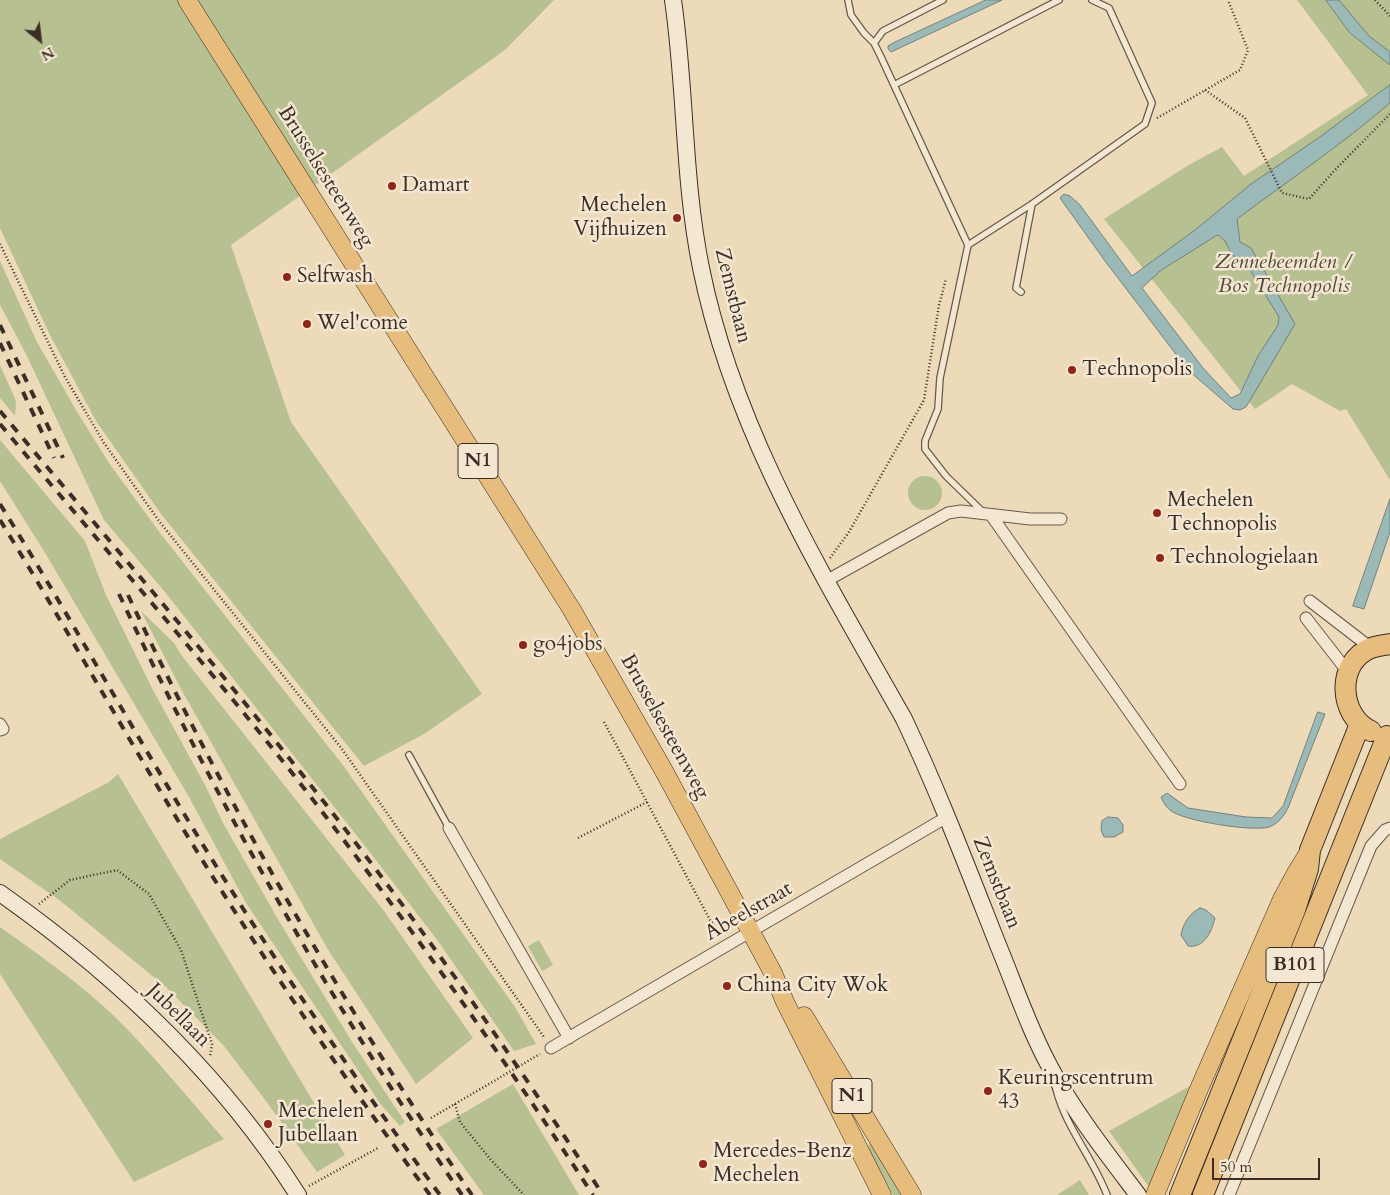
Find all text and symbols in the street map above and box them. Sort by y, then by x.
north arrow [15,15,65,65]
text: N [38,42,57,65]
street label: Brusselsesteenweg [271,102,379,252]
place label: Damart [402,173,469,199]
marker: Damart [386,180,398,192]
place label: Mechelen Vijfhuizen [574,193,667,243]
marker: Mechelen Vijfhuizen [671,212,683,224]
street label: Zemstbaan [708,246,756,346]
park label: Zennebeemden / Bos Technopolis [1215,250,1353,300]
place label: Selfwash [297,264,373,290]
marker: Selfwash [281,271,293,283]
place label: Wel'come [317,311,408,337]
marker: Wel'come [301,318,313,330]
place label: Technopolis [1082,357,1192,383]
marker: Technopolis [1066,364,1078,376]
road number: N1 [458,444,498,478]
place label: Mechelen Technopolis [1167,488,1277,538]
marker: Mechelen Technopolis [1151,507,1163,519]
place label: Technologielaan [1170,545,1319,571]
marker: Technologielaan [1154,552,1166,564]
place label: go4jobs [533,632,602,658]
marker: go4jobs [517,639,529,651]
street label: Brusselsesteenweg [614,650,714,804]
street label: Zemstbaan [966,833,1026,933]
street label: Abeelstraat [701,877,797,947]
road number: B101 [1266,948,1324,982]
place label: China City Wok [737,973,888,999]
street label: Jubellaan [141,979,215,1053]
marker: China City Wok [721,980,733,992]
place label: Keuringscentrum 43 [998,1066,1154,1116]
road number: N1 [832,1078,872,1114]
marker: Keuringscentrum 43 [982,1085,994,1097]
place label: Mechelen Jubellaan [278,1099,365,1149]
marker: Mechelen Jubellaan [262,1118,274,1130]
place label: Mercedes-Benz Mechelen [713,1139,851,1189]
scale bar [1215,1148,1322,1180]
text: 50 m [1220,1157,1252,1177]
marker: Mercedes-Benz Mechelen [697,1158,709,1170]

